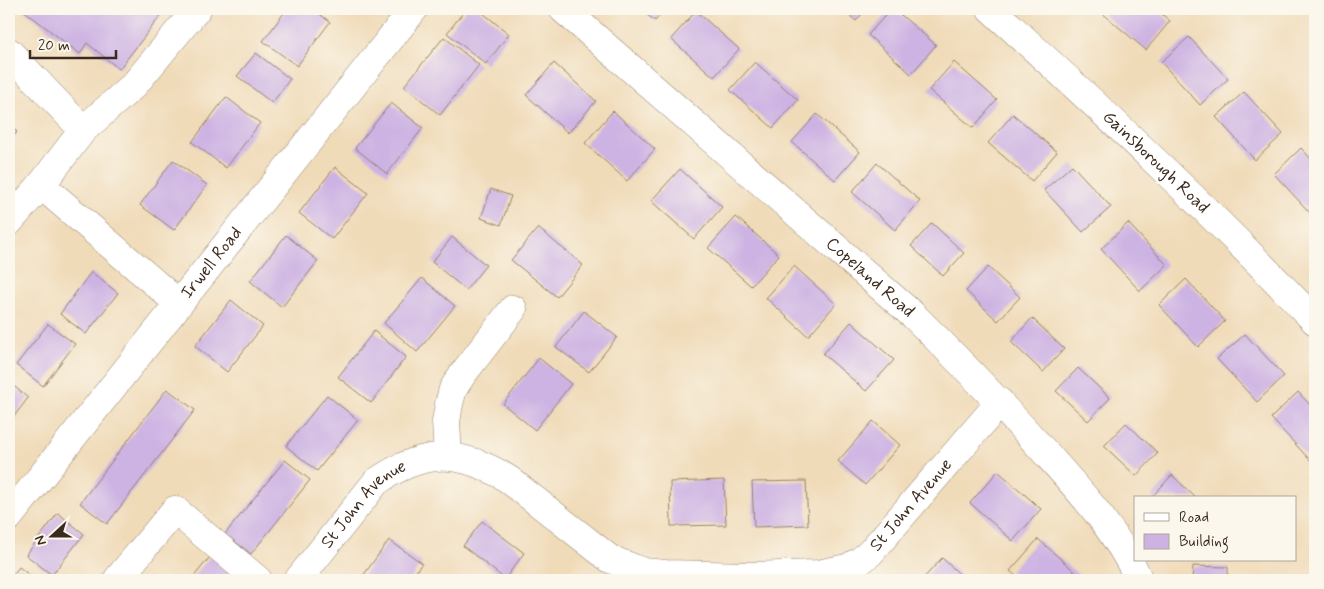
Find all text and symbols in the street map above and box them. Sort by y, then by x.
scale bar [30,28,116,60]
text: 20 m [38,36,70,56]
street label: Gainsborough Road [1097,105,1215,219]
street label: Irwell Road [175,222,248,304]
street label: Copeland Road [820,232,920,323]
street label: St John Avenue [316,454,410,554]
street label: St John Avenue [864,454,958,557]
legend [1134,496,1296,562]
text: Road [1179,508,1209,528]
north arrow [28,512,78,562]
text: Building [1179,532,1229,553]
text: N [31,533,51,548]

